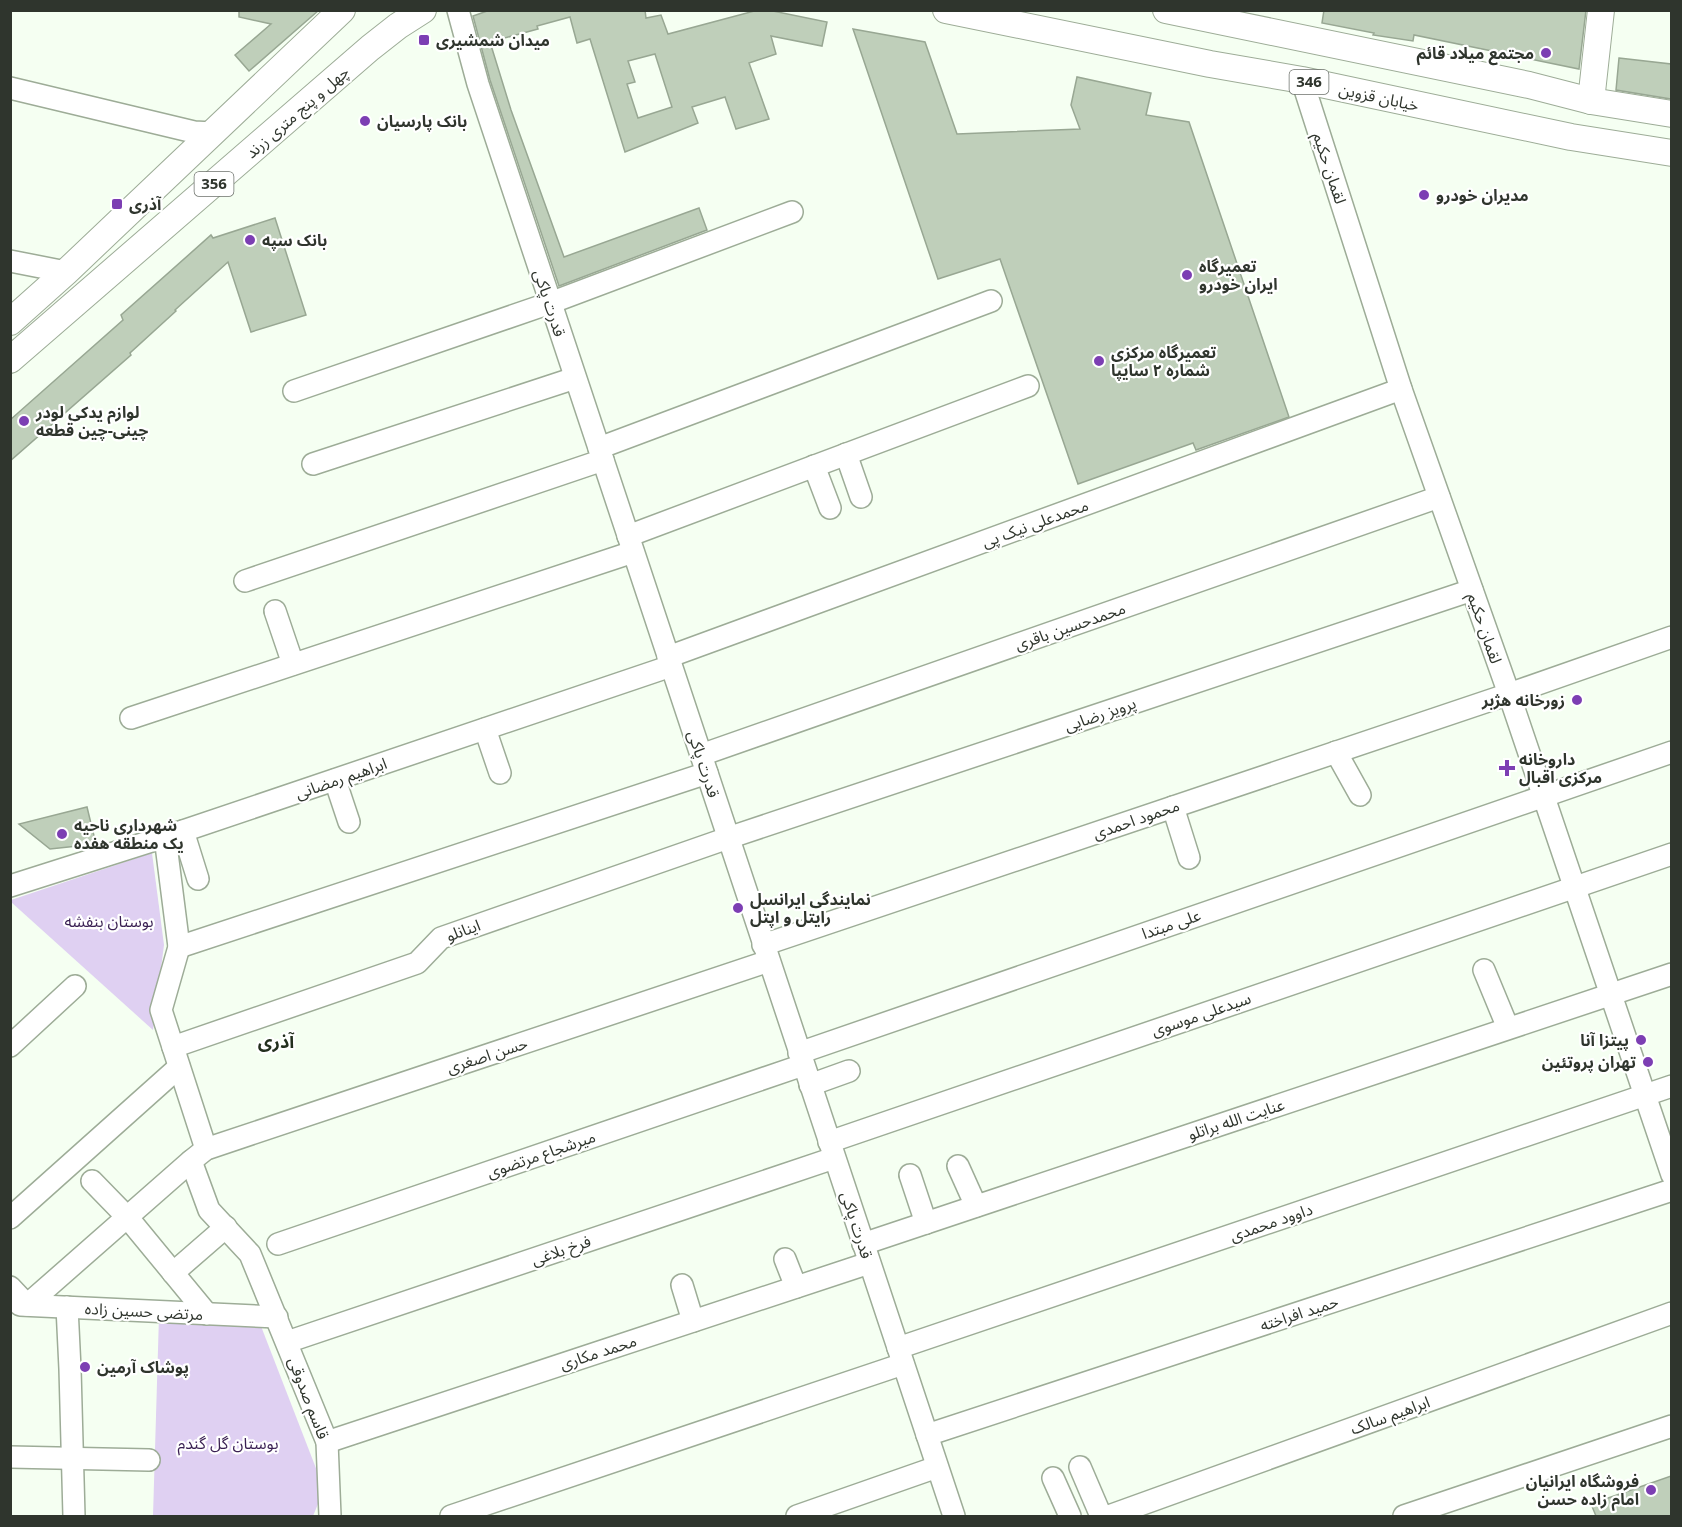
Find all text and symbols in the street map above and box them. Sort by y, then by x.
place label: میدان شمشیری [436,29,550,51]
marker: میدان شمشیری [417,33,431,47]
place label: مجتمع میلاد قائم [1416,42,1534,66]
marker: مجتمع میلاد قائم [1539,46,1553,60]
street label: چهل و پنج متری زرند [241,61,355,165]
road number: 346 [1290,70,1328,94]
street label: خیابان قزوین [1337,78,1421,116]
place label: بانک پارسیان [377,110,467,132]
marker: بانک پارسیان [358,114,372,128]
street label: لقمان حکیم [1306,130,1352,207]
road number: 356 [194,172,234,196]
place label: مدیران خودرو [1436,184,1529,206]
marker: مدیران خودرو [1417,188,1431,202]
place label: آذری [129,193,162,215]
marker: آذری [110,197,124,211]
place label: بانک سپه [262,229,327,251]
marker: بانک سپه [243,233,257,247]
place label: تعمیرگاه ایران خودرو [1199,255,1278,295]
street label: قدرت پاکی [529,267,571,339]
marker: تعمیرگاه ایران خودرو [1180,268,1194,282]
place label: تعمیرگاه مرکزی شماره ۲ سایپا [1111,341,1216,381]
marker: تعمیرگاه مرکزی شماره ۲ سایپا [1092,354,1106,368]
place label: لوازم یدکی لودر چینی-چین قطعه [35,401,148,441]
marker: لوازم یدکی لودر چینی-چین قطعه [17,414,31,428]
street label: محمدعلی نیک پی [979,494,1091,553]
street label: لقمان حکیم [1461,590,1507,667]
street label: محمدحسین باقری [1012,597,1128,655]
place label: زورخانه هژبر [1481,689,1565,711]
street label: پرویز رضایی [1061,691,1139,737]
marker: زورخانه هژبر [1570,693,1584,707]
street label: قدرت پاکی [683,728,725,800]
place label: داروخانه مرکزی اقبال [1519,748,1602,788]
street label: ابراهیم رمضانی [292,752,390,806]
marker: داروخانه مرکزی اقبال [1500,761,1514,775]
street label: محمود احمدی [1090,794,1182,844]
place label: شهرداری ناحیه یک منطقه هفده [74,814,184,854]
marker: شهرداری ناحیه یک منطقه هفده [55,827,69,841]
place label: نمایندگی ایرانسل رایتل و اپتل [750,888,871,928]
marker: نمایندگی ایرانسل رایتل و اپتل [731,901,745,915]
street label: علی مبتدا [1139,904,1203,944]
park label: بوستان بنفشه [64,910,154,932]
street label: اینانلو [443,914,483,946]
street label: سیدعلی موسوی [1148,987,1254,1041]
district label: آذری [258,1029,295,1053]
place label: پیتزا آنا [1580,1029,1629,1051]
street label: حسن اصغری [444,1032,530,1078]
marker: پیتزا آنا [1634,1033,1648,1047]
place label: تهران پروتئین [1542,1051,1636,1073]
marker: تهران پروتئین [1641,1055,1655,1069]
street label: عنایت الله براتلو [1185,1093,1287,1145]
street label: میرشجاع مرتضوی [484,1125,599,1185]
street label: قدرت پاکی [836,1189,878,1261]
street label: داوود محمدی [1227,1198,1315,1246]
street label: فرخ بلاغی [528,1230,594,1272]
street label: حمید افراخته [1257,1290,1341,1336]
street label: مرتضی حسین زاده [84,1297,204,1325]
street label: محمد مکاری [557,1329,639,1375]
street label: قاسم صدوقی [281,1354,335,1443]
place label: پوشاک آرمین [97,1356,189,1378]
marker: پوشاک آرمین [78,1360,92,1374]
street label: ابراهیم سالک [1347,1390,1434,1441]
park label: بوستان گل گندم [178,1432,278,1456]
place label: فروشگاه ایرانیان امام زاده حسن [1526,1470,1639,1511]
marker: فروشگاه ایرانیان امام زاده حسن [1644,1483,1658,1497]

